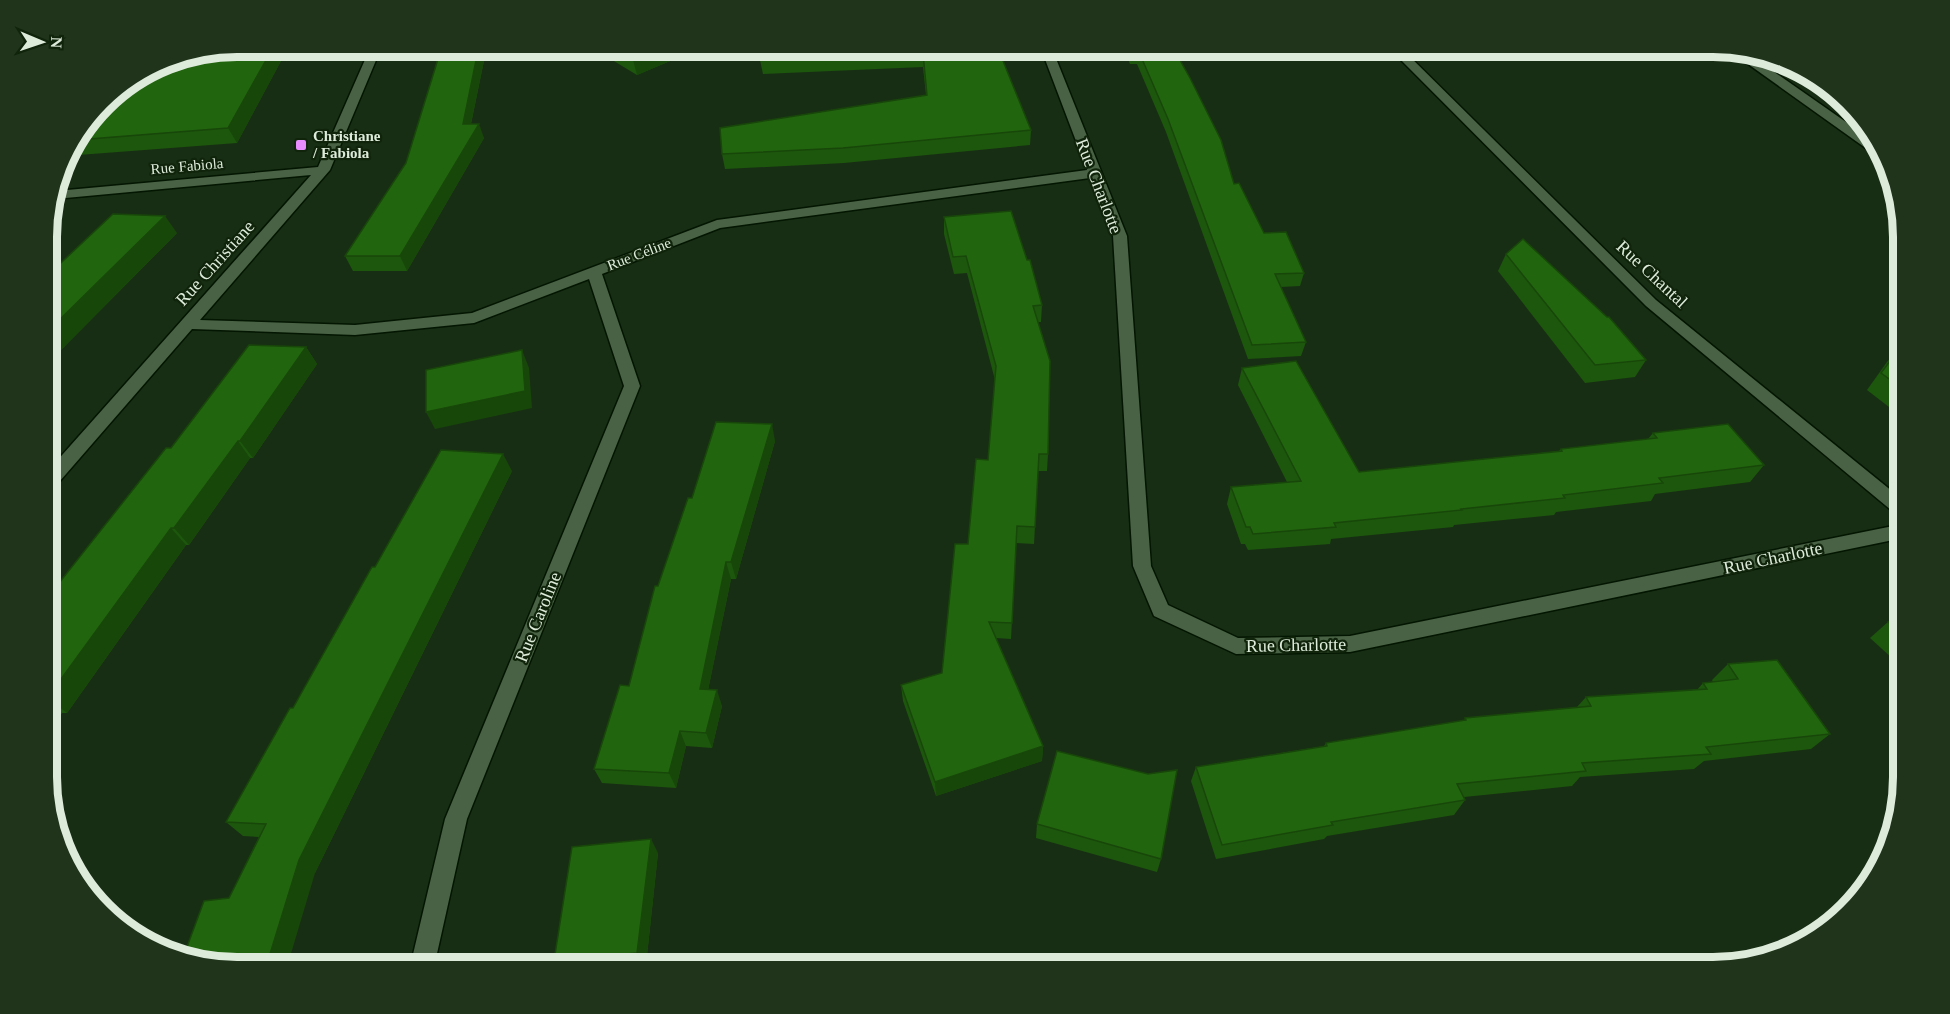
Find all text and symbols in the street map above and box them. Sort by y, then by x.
north arrow [12,12,72,72]
text: N [48,36,65,49]
place label: Christiane / Fabiola [312,128,381,161]
street label: Rue Charlotte [1072,136,1126,236]
marker: Christiane / Fabiola [294,138,308,152]
street label: Rue Fabiola [150,155,224,177]
street label: Rue Christiane [172,216,258,310]
street label: Rue Céline [605,234,673,273]
street label: Rue Chantal [1612,236,1692,312]
street label: Rue Charlotte [1722,538,1824,578]
street label: Rue Caroline [511,569,565,665]
street label: Rue Charlotte [1246,634,1346,656]

